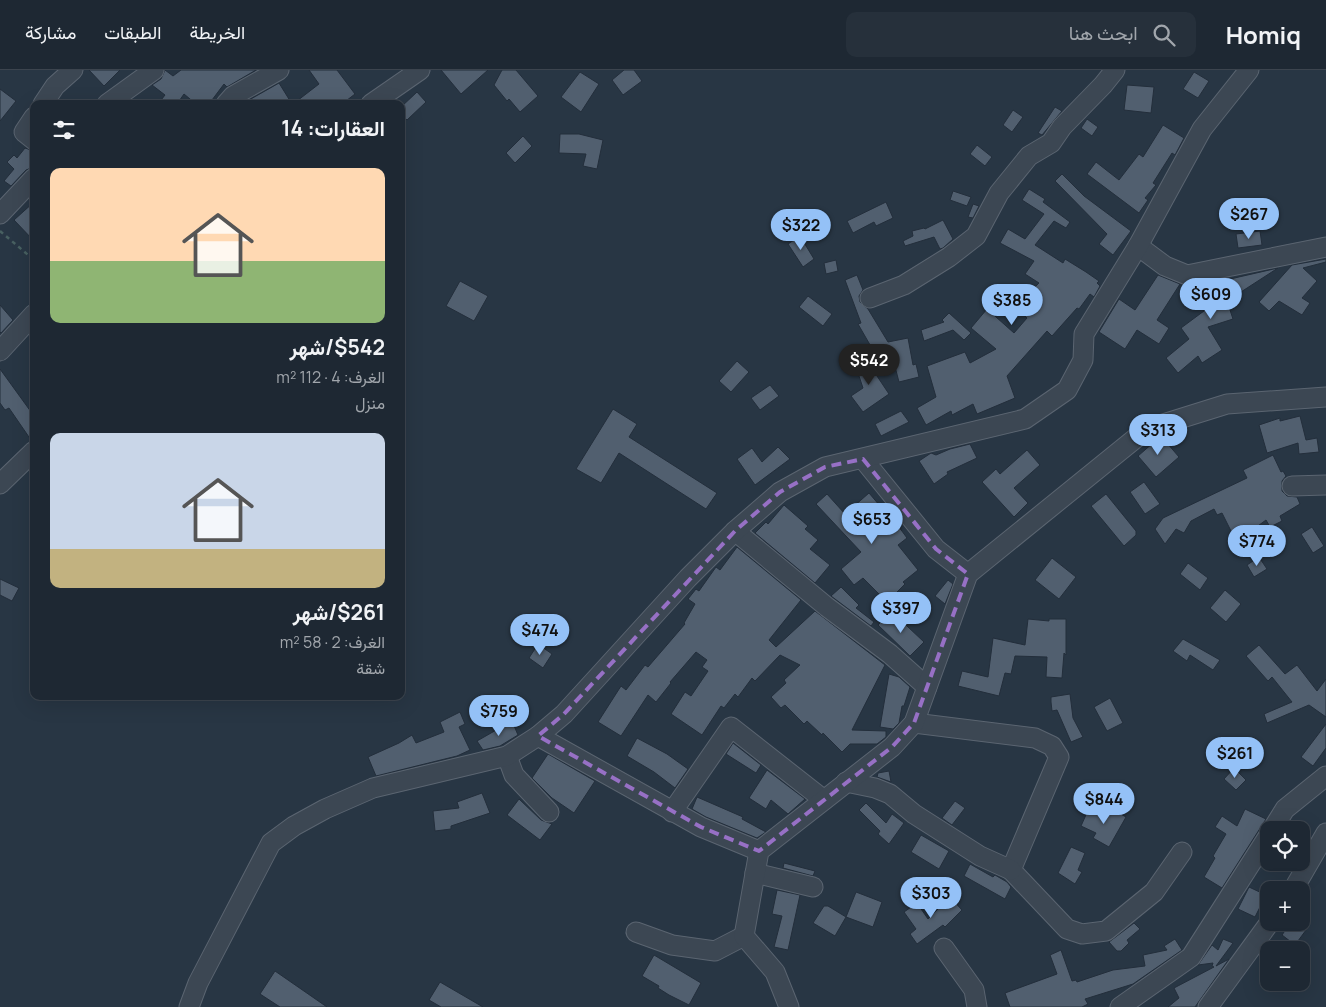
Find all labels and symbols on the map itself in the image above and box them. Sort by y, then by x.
pin: $267 [1219,198,1279,240]
pin: $322 [771,208,831,251]
pin: $609 [1181,278,1241,320]
pin: $385 [982,284,1042,326]
pin: $542 [839,344,899,386]
pin: $313 [1128,414,1188,456]
pin: $653 [842,502,902,545]
pin: $774 [1227,524,1287,567]
pin: $397 [871,592,931,634]
pin: $474 [510,614,570,656]
pin: $759 [469,694,529,737]
pin: $261 [1205,736,1265,779]
pin: $844 [1074,782,1134,825]
pin: $303 [901,876,961,919]

